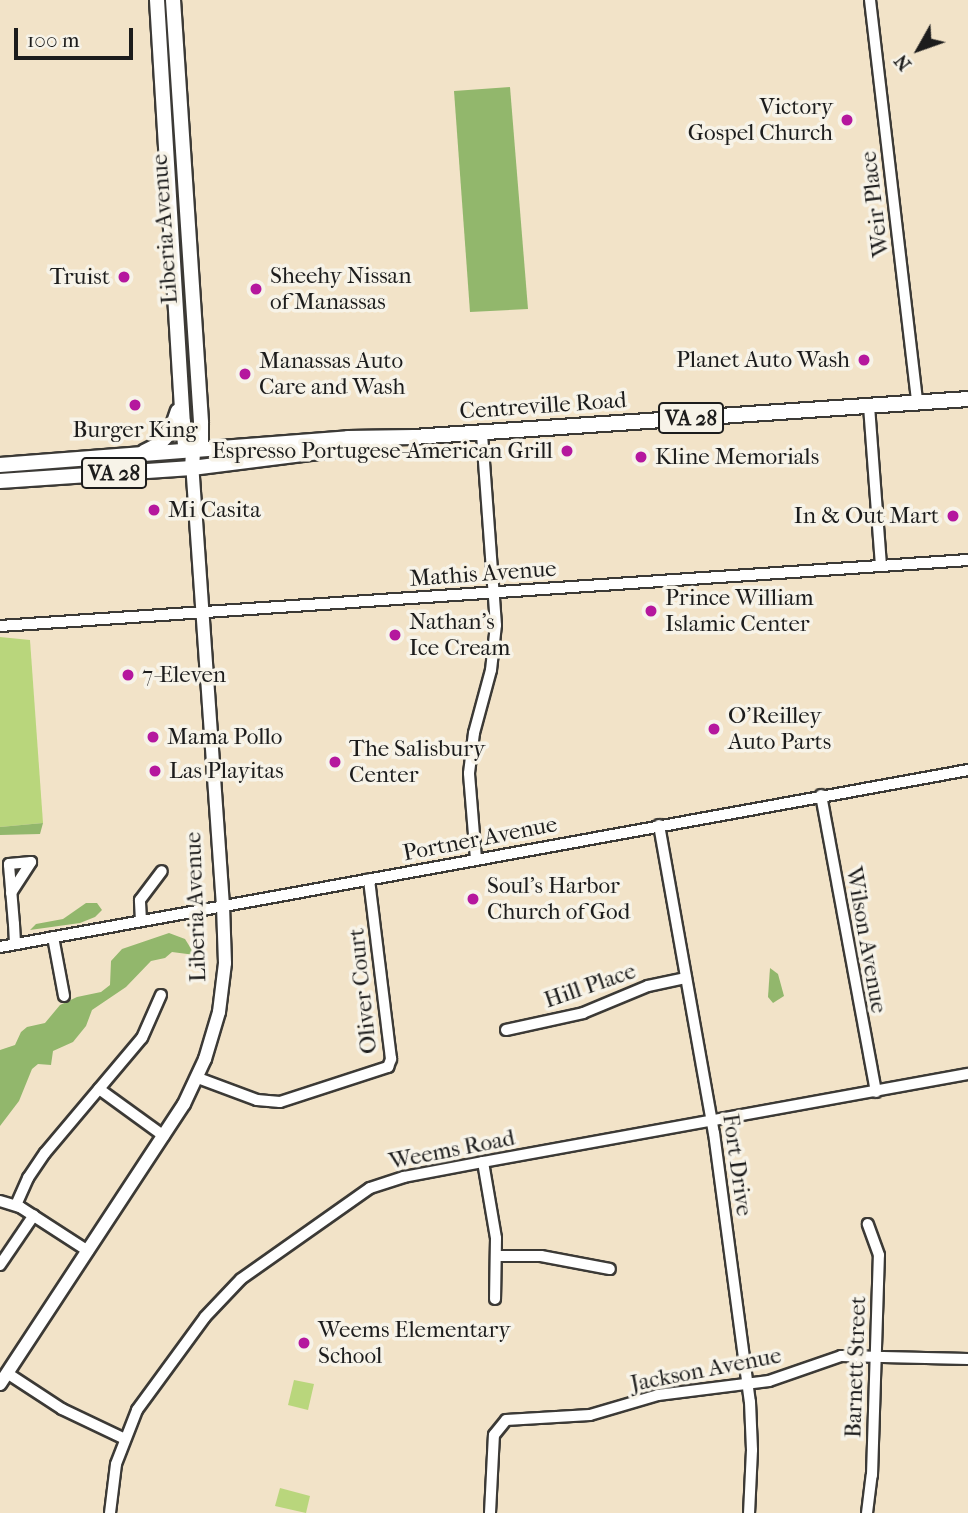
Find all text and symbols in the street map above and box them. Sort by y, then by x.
scale bar [18,14,136,58]
north arrow [884,14,954,84]
text: 100 m [27,28,80,52]
text: N [890,50,916,75]
place label: Victory Gospel Church [688,93,833,147]
marker: Victory Gospel Church [839,112,855,128]
street label: Weir Place [855,150,895,258]
street label: Liberia Avenue [146,153,184,305]
place label: Sheehy Nissan of Manassas [270,262,412,316]
place label: Truist [50,263,110,291]
marker: Truist [116,269,132,285]
marker: Sheehy Nissan of Manassas [248,281,264,297]
place label: Planet Auto Wash [676,346,850,374]
place label: Manassas Auto Care and Wash [259,347,405,401]
marker: Planet Auto Wash [856,352,872,368]
marker: Manassas Auto Care and Wash [237,366,253,382]
street label: Centreville Road [459,386,627,426]
marker: Burger King [127,397,143,413]
road number: VA 28 [658,400,724,436]
place label: Burger King [72,416,198,444]
place label: Espresso Portugese-American Grill [212,437,553,465]
marker: Espresso Portugese-American Grill [559,443,575,459]
place label: Kline Memorials [655,443,819,471]
marker: Kline Memorials [633,449,649,465]
road number: VA 28 [81,456,147,490]
place label: Mi Casita [168,496,261,524]
marker: Mi Casita [146,502,162,518]
place label: In & Out Mart [794,502,939,530]
marker: In & Out Mart [945,508,961,524]
street label: Mathis Avenue [409,555,557,593]
place label: Prince William Islamic Center [665,584,814,638]
marker: Prince William Islamic Center [643,603,659,619]
place label: Nathan's Ice Cream [409,608,510,662]
marker: Nathan's Ice Cream [387,627,403,643]
place label: 7-Eleven [142,661,226,689]
marker: 7-Eleven [120,667,136,683]
place label: O'Reilley Auto Parts [728,702,831,756]
marker: O'Reilley Auto Parts [706,721,722,737]
place label: Mama Pollo [167,723,282,751]
marker: Mama Pollo [145,729,161,745]
place label: The Salisbury Center [349,735,485,789]
marker: The Salisbury Center [327,754,343,770]
place label: Las Playitas [169,757,284,785]
marker: Las Playitas [147,763,163,779]
street label: Portner Avenue [401,811,559,867]
street label: Liberia Avenue [180,831,212,983]
street label: Wilson Avenue [840,865,892,1015]
place label: Soul's Harbor Church of God [487,872,630,926]
marker: Soul's Harbor Church of God [465,891,481,907]
street label: Oliver Court [343,927,383,1055]
street label: Hill Place [541,957,639,1015]
street label: Fort Drive [716,1112,758,1218]
street label: Weems Road [387,1124,517,1176]
street label: Barnett Street [840,1296,872,1438]
place label: Weems Elementary School [318,1316,510,1370]
marker: Weems Elementary School [296,1335,312,1351]
street label: Jackson Avenue [628,1342,784,1398]

